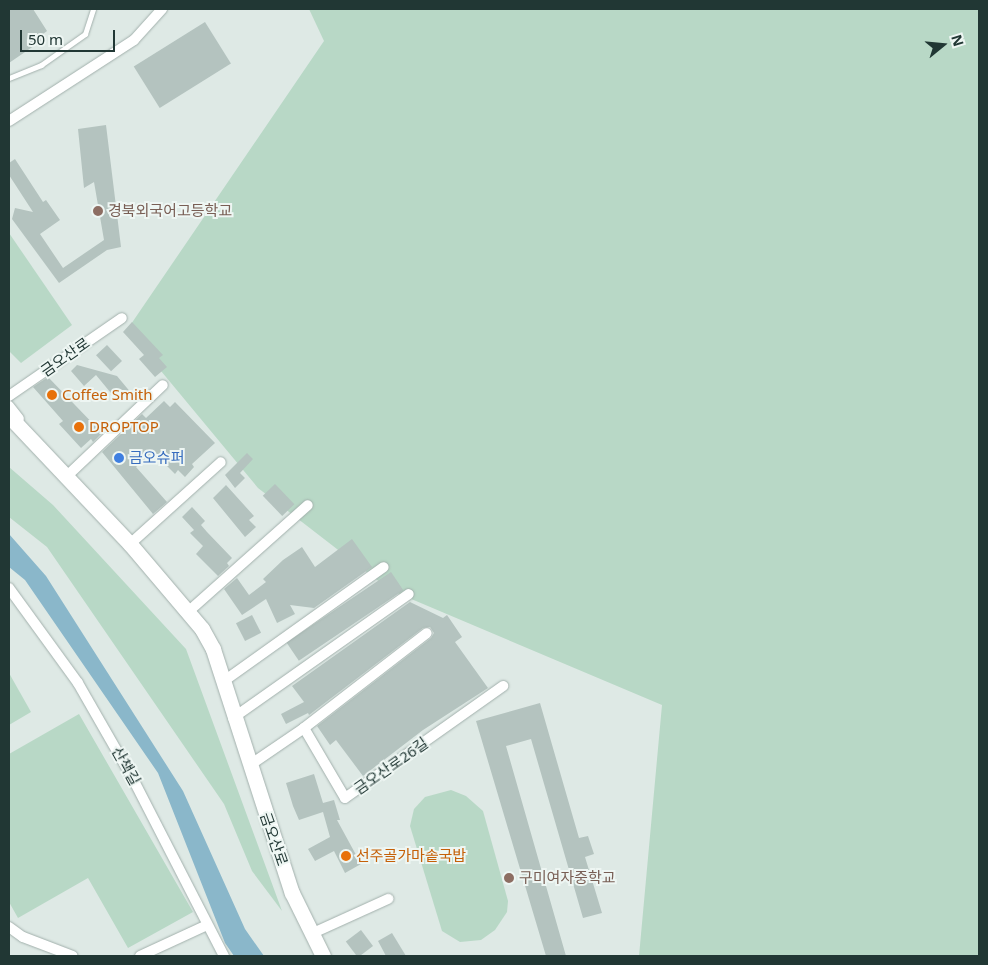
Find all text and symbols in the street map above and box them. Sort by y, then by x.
scale bar [22,20,118,52]
north arrow [918,20,968,70]
text: 50 m [28,29,63,49]
text: N [947,32,969,49]
place label: 경북외국어고등학교 [108,202,232,220]
marker: 경북외국어고등학교 [92,205,104,217]
street label: 금오산로 [37,334,93,380]
place label: Coffee Smith [62,386,153,404]
marker: Coffee Smith [46,389,58,401]
place label: DROPTOP [89,418,159,436]
marker: DROPTOP [73,421,85,433]
place label: 금오슈퍼 [129,449,184,467]
marker: 금오슈퍼 [113,452,125,464]
street label: 금오산로26길 [351,734,431,798]
street label: 산책길 [108,744,144,788]
street label: 금오산로 [257,810,291,868]
place label: 선주골가마솥국밥 [356,847,466,865]
marker: 선주골가마솥국밥 [340,850,352,862]
place label: 구미여자중학교 [519,869,616,887]
marker: 구미여자중학교 [503,872,515,884]

